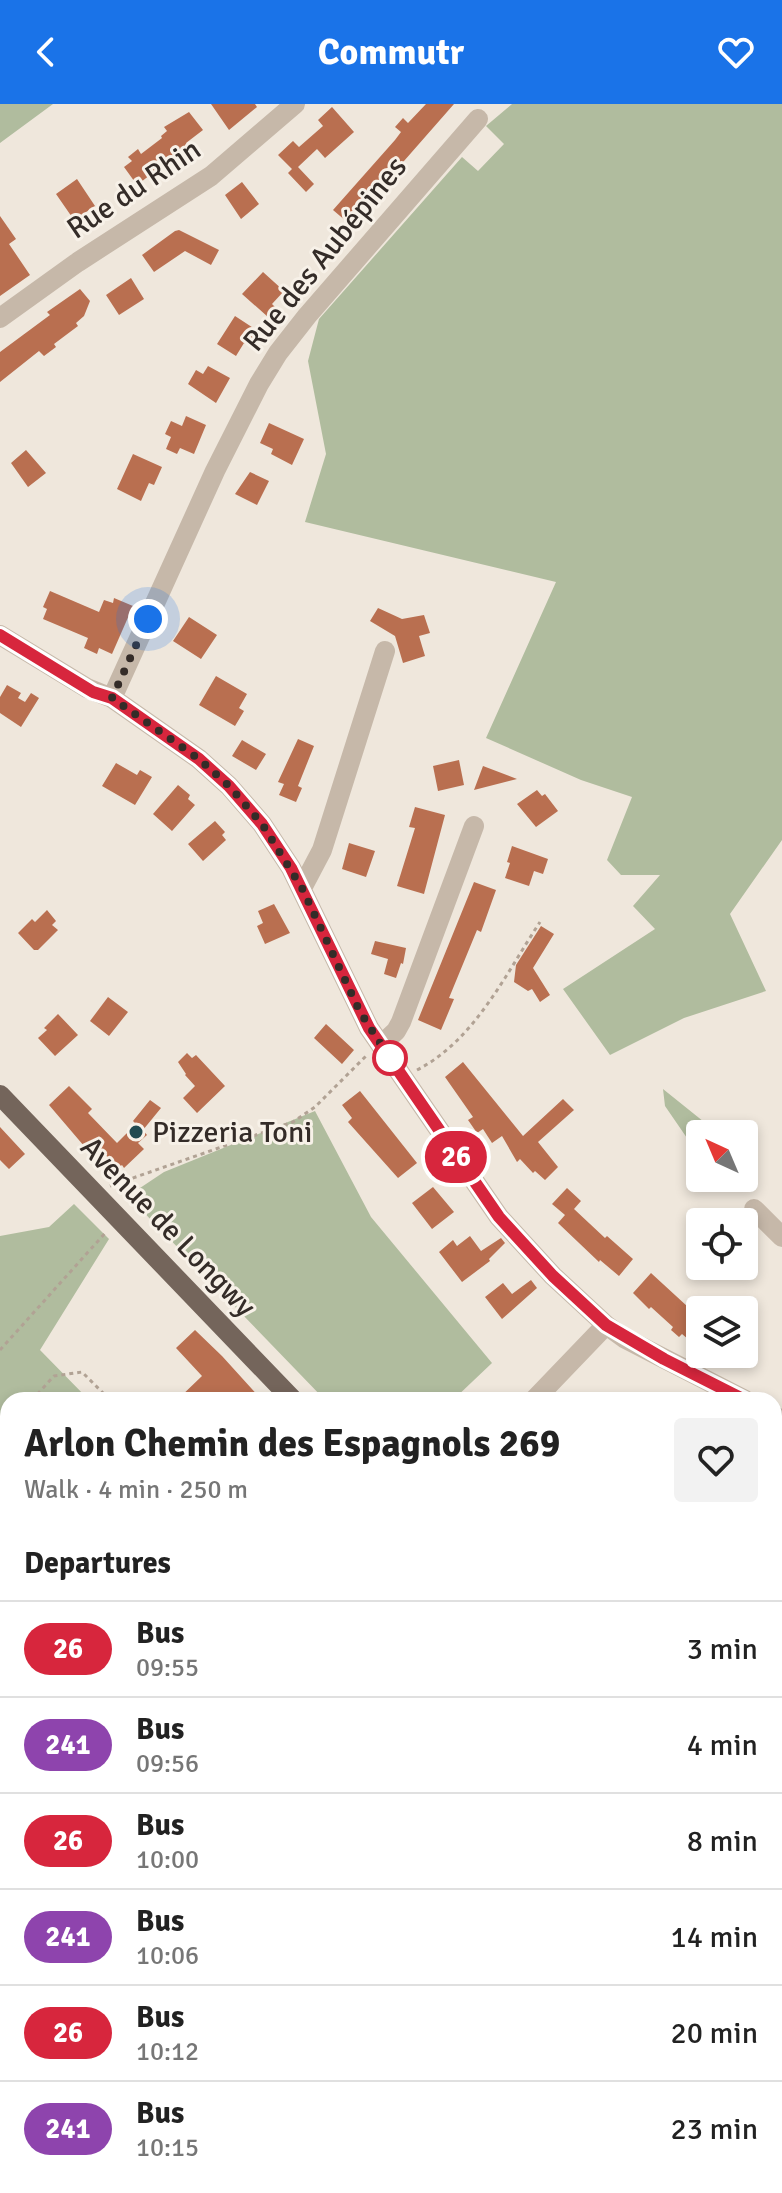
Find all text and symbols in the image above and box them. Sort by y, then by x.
icon: back [24,30,68,74]
text: Commutr [318,30,464,75]
icon: heart [714,30,758,74]
street label: Rue du Rhin [60,131,208,247]
street label: Rue des Aubépines [235,149,415,359]
your location [128,599,168,639]
unlabelled marker [373,1041,407,1075]
place label: Pizzeria Toni [152,1114,312,1151]
north arrow [686,1120,758,1192]
map controls [686,1120,758,1368]
marker: Pizzeria Toni [127,1123,145,1141]
street label: Avenue de Longwy [73,1129,263,1325]
line badge: 26 [420,1131,492,1183]
text: 26 [441,1140,471,1174]
button: locate [686,1208,758,1280]
button: layers [686,1296,758,1368]
button: heart [674,1418,758,1502]
text: Arlon Chemin des Espagnols 269 [24,1420,560,1467]
text: Walk · 4 min · 250 m [24,1474,248,1506]
text: Departures [24,1545,171,1582]
text: Bus [136,1615,184,1652]
text: 3 min [687,1631,758,1668]
text: 26 [53,1632,83,1666]
text: 09:55 [136,1652,199,1684]
text: Bus [136,1711,184,1748]
text: 4 min [687,1727,758,1764]
text: 241 [45,1728,91,1762]
text: 09:56 [136,1748,199,1780]
text: Bus [136,1807,184,1844]
text: 8 min [687,1823,758,1860]
text: 26 [53,1824,83,1858]
text: 10:00 [136,1844,199,1876]
text: Bus [136,1903,184,1940]
text: 14 min [671,1919,758,1956]
text: 241 [45,1920,91,1954]
text: 10:06 [136,1940,199,1972]
text: Bus [136,1999,184,2036]
text: 20 min [671,2015,758,2052]
text: 26 [53,2016,83,2050]
text: 10:12 [136,2036,199,2068]
text: Bus [136,2095,184,2132]
text: 23 min [671,2111,758,2148]
text: 241 [45,2112,91,2146]
text: 10:15 [136,2132,199,2164]

